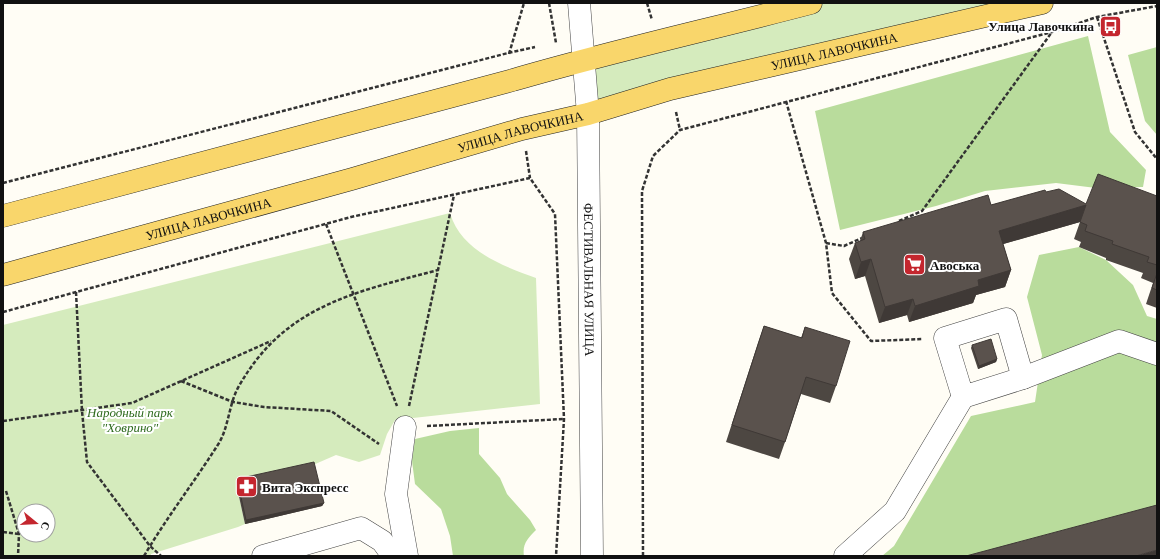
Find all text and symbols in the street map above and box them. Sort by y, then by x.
bus stop icon: Улица Лавочкина [1097,13,1123,39]
place label: Улица Лавочкина [988,19,1094,34]
street label: УЛИЦА ЛАВОЧКИНА [769,29,899,73]
street label: УЛИЦА ЛАВОЧКИНА [456,108,585,155]
street label: УЛИЦА ЛАВОЧКИНА [144,194,273,243]
street label: ФЕСТИВАЛЬНАЯ УЛИЦА [581,203,598,357]
supermarket icon: Авоська [901,252,927,278]
place label: Авоська [930,258,980,273]
park label: Народный парк "Ховрино" [86,405,174,435]
pharmacy icon: Вита Экспресс [233,474,259,500]
place label: Вита Экспресс [262,480,349,495]
north arrow [16,503,56,543]
text: С [39,520,52,532]

